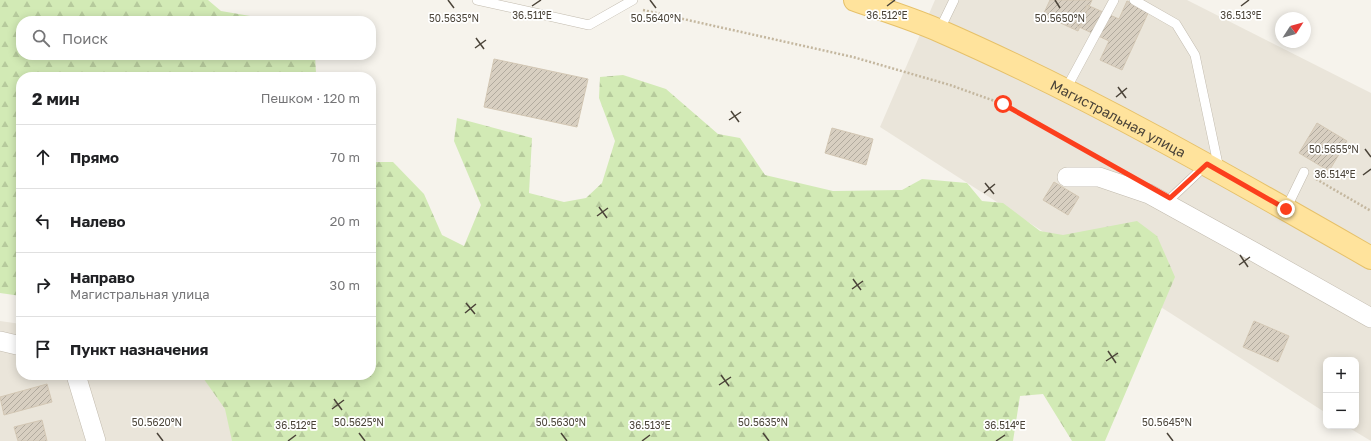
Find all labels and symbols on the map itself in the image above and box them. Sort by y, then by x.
text: 36.511°E [512,9,552,21]
text: 36.512°E [866,9,908,21]
text: 36.513°E [1220,9,1262,21]
text: 50.5635°N [429,12,479,24]
text: 50.5640°N [631,12,681,24]
text: 50.5650°N [1035,12,1085,24]
north arrow [1275,12,1311,48]
street label: Магистральная улица [1048,76,1189,160]
route start [994,95,1012,113]
text: 50.5655°N [1309,143,1359,155]
text: 36.514°E [1314,168,1356,180]
route end [1277,200,1295,218]
text: 50.5620°N [132,416,182,428]
text: 50.5625°N [334,416,384,428]
text: 50.5630°N [536,416,586,428]
text: 50.5635°N [738,416,788,428]
text: 50.5645°N [1142,416,1192,428]
text: 36.512°E [275,419,317,431]
text: 36.513°E [629,419,671,431]
text: 36.514°E [984,419,1026,431]

